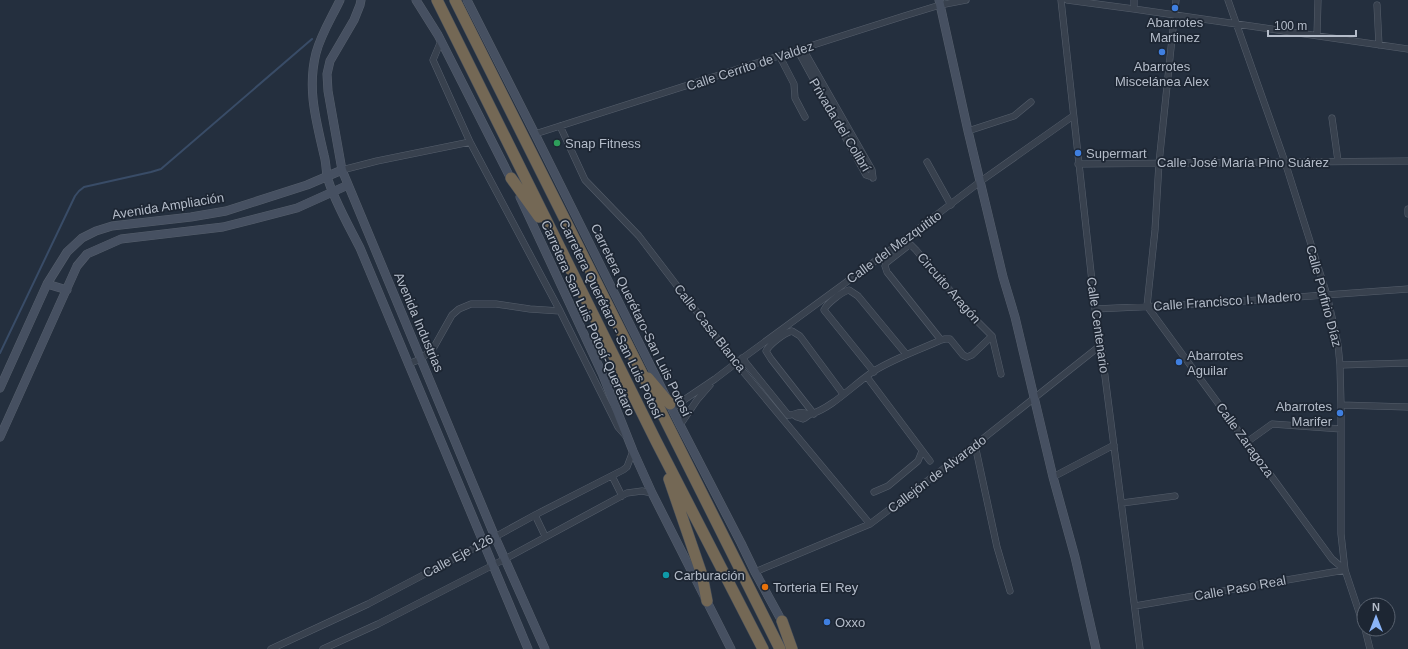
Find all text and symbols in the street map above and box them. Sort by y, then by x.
marker: Abarrotes Martinez [1170,3,1180,13]
scale bar [1268,12,1356,38]
place label: Abarrotes Martinez [1147,15,1204,45]
text: 100 m [1274,19,1307,33]
street label: Calle Cerrito de Valdez [685,38,815,94]
marker: Abarrotes Miscelánea Alex [1157,47,1167,57]
place label: Abarrotes Miscelánea Alex [1115,59,1209,89]
street label: Privada del Colibrí [806,76,874,175]
place label: Snap Fitness [565,136,641,151]
marker: Snap Fitness [552,138,562,148]
place label: Supermart [1086,146,1147,161]
marker: Supermart [1073,148,1083,158]
street label: Calle José María Pino Suárez [1157,155,1329,170]
street label: Avenida Ampliación [111,190,225,222]
street label: Calle del Mezquitito [844,208,944,286]
street label: Carretera Querétaro - San Luis Potosí [556,217,666,421]
street label: Carretera San Luis Potosí-Querétaro [538,218,638,418]
street label: Carretera Querétaro-San Luis Potosí [588,221,694,419]
street label: Calle Porfirio Díaz [1303,243,1345,349]
street label: Circuito Aragón [914,250,984,326]
street label: Avenida Industrias [391,270,447,375]
street label: Calle Centenario [1084,276,1112,374]
street label: Calle Casa Blanca [671,281,749,375]
street label: Calle Francisco I. Madero [1153,288,1301,314]
place label: Abarrotes Aguilar [1187,348,1244,378]
marker: Abarrotes Aguilar [1174,357,1184,367]
place label: Abarrotes Marifer [1276,399,1333,429]
street label: Calle Zaragoza [1213,400,1277,481]
marker: Abarrotes Marifer [1335,408,1345,418]
street label: Callejón de Alvarado [885,432,989,516]
street label: Calle Eje 126 [420,531,496,581]
place label: Carburación [674,568,745,583]
marker: Carburación [661,570,671,580]
street label: Calle Paso Real [1193,573,1287,603]
place label: Torteria El Rey [773,580,859,595]
marker: Torteria El Rey [760,582,770,592]
north arrow [1356,597,1396,637]
text: N [1372,601,1380,613]
place label: Oxxo [835,615,865,630]
marker: Oxxo [822,617,832,627]

